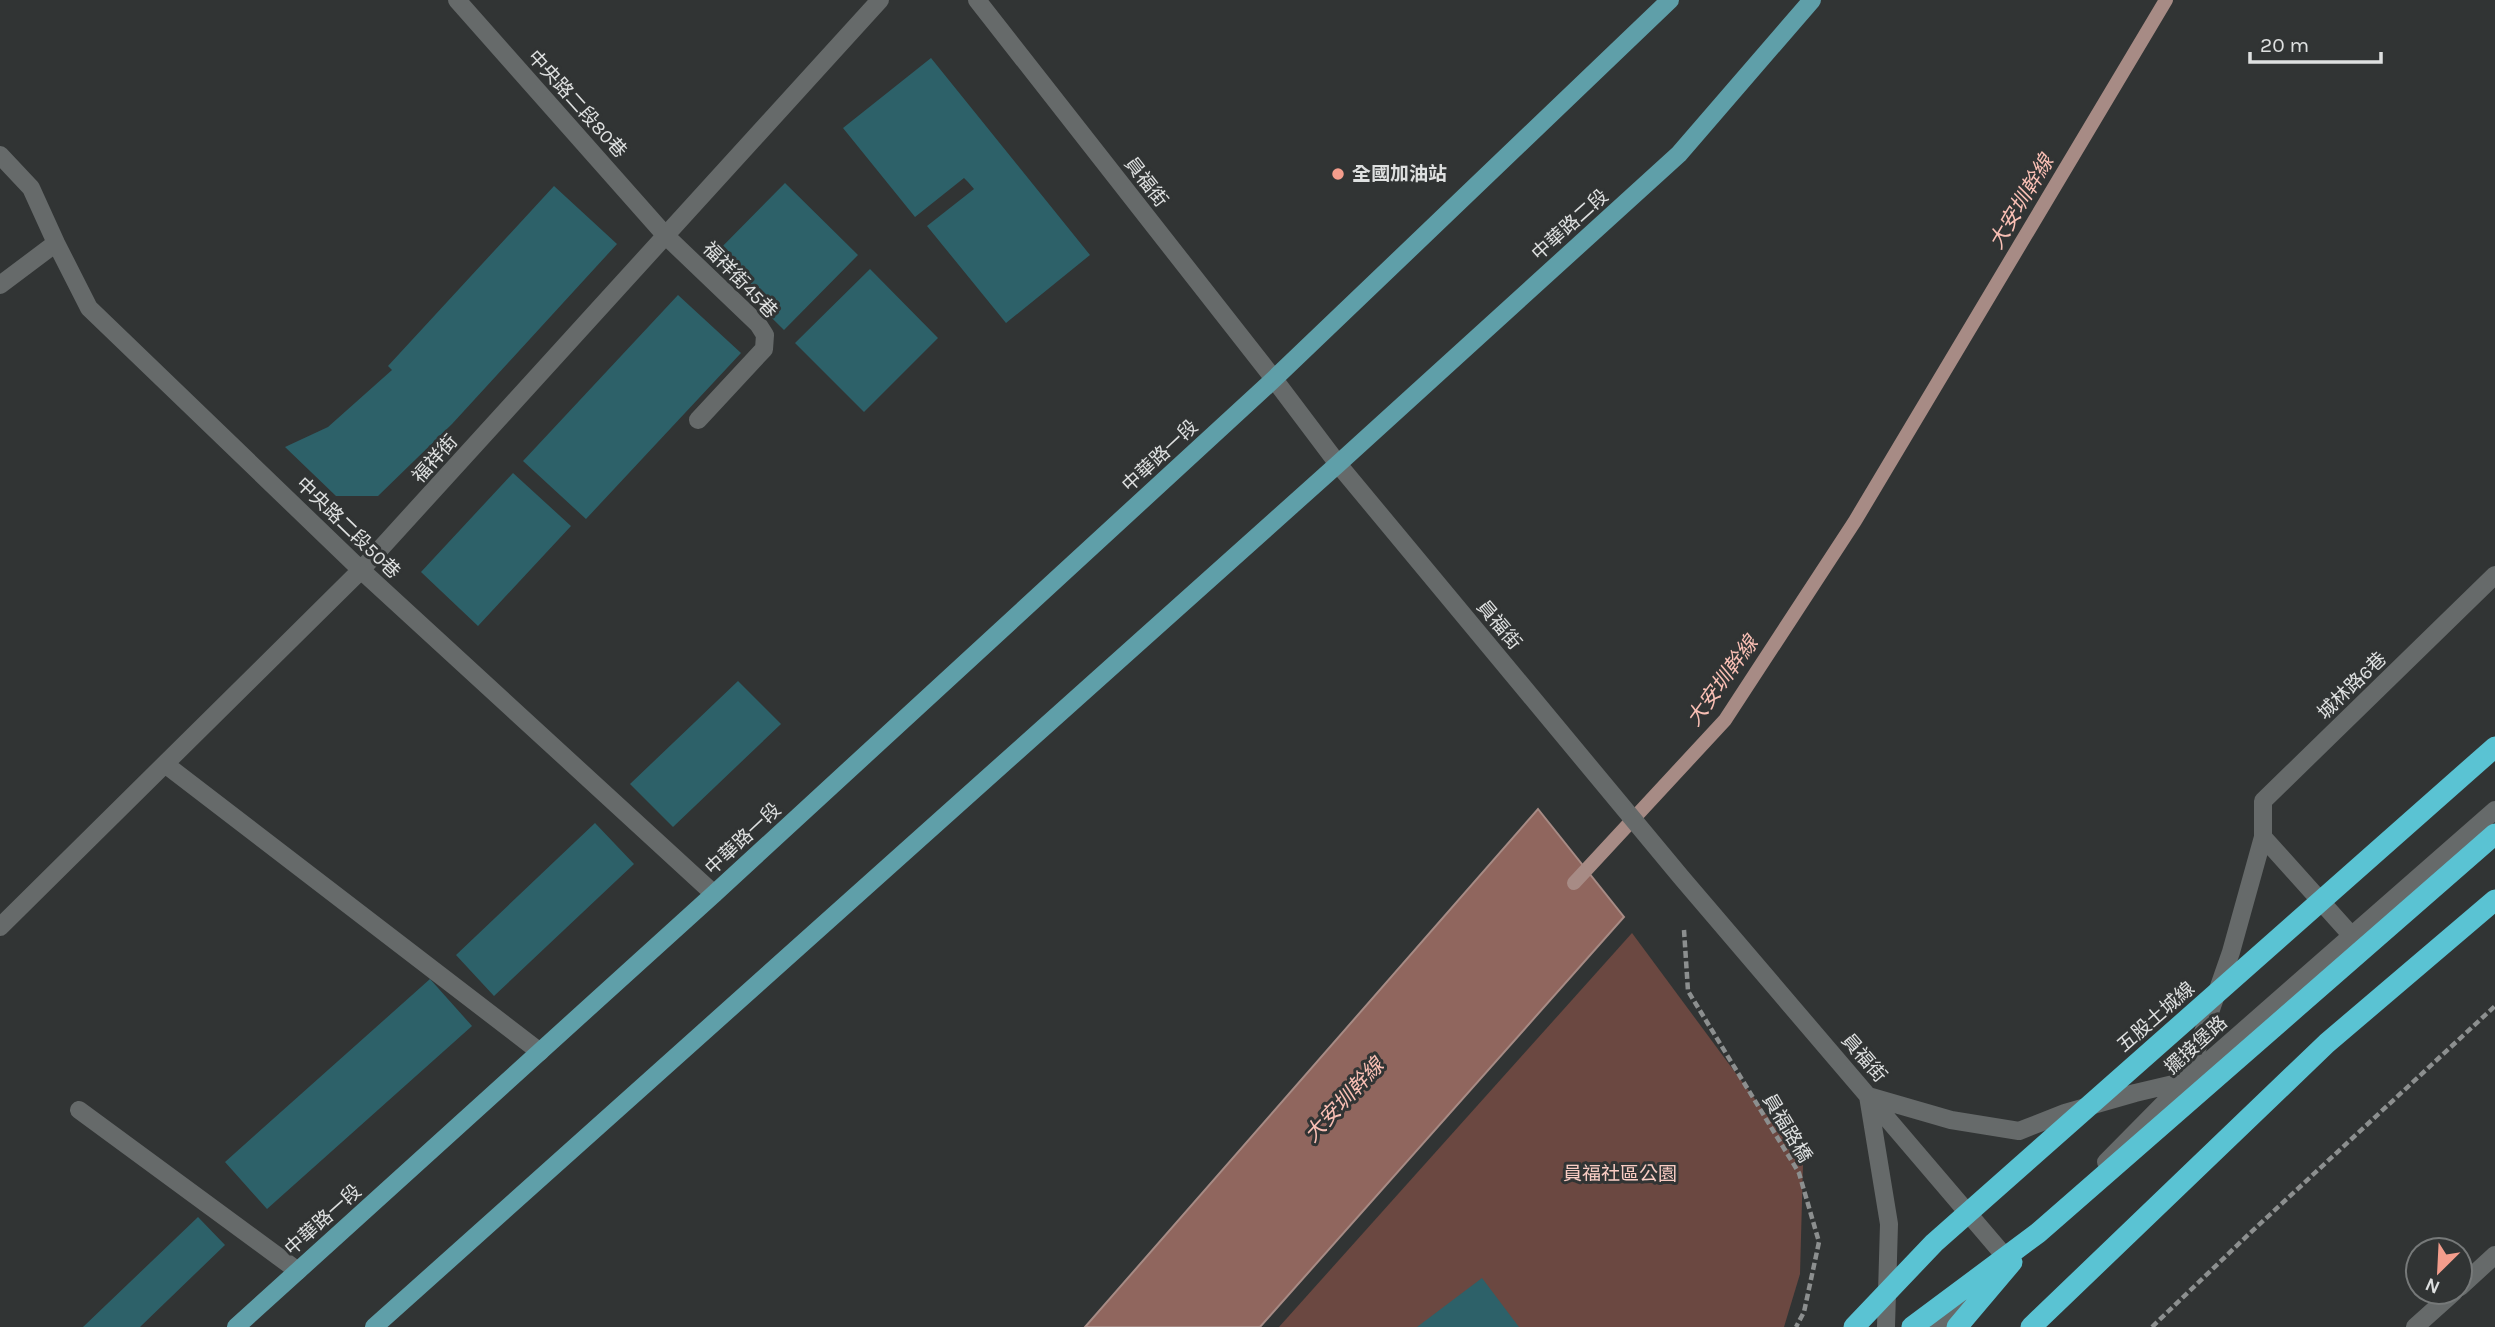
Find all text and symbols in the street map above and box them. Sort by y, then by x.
scale bar [2250,21,2381,65]
text: 20 m [2260,33,2309,57]
street label: 中央路二段80巷 [523,46,631,162]
water label: 大安圳幹線 [1984,149,2059,253]
street label: 員福街 [1120,153,1172,211]
place label: 全國加油站 [1352,163,1447,185]
marker: 全國加油站 [1330,166,1346,182]
street label: 中華路二段 [1527,185,1613,265]
street label: 福祥街45巷 [698,237,782,323]
street label: 中華路一段 [1118,416,1202,496]
street label: 福祥街 [408,430,462,488]
street label: 中央路二段50巷 [291,473,405,583]
street label: 員福街 [1472,596,1526,654]
water label: 大安圳幹線 [1681,630,1764,731]
street label: 城林路6巷 [2313,648,2391,724]
street label: 中華路一段 [701,799,785,879]
street label: 五股土城線 [2113,978,2199,1056]
street label: 擺接堡路 [2160,1011,2232,1079]
street label: 員福街 [1837,1029,1891,1087]
water label: 大安圳幹線 [1299,1052,1390,1147]
street label: 員福路橋 [1758,1090,1816,1166]
park label: 員福社區公園 [1563,1163,1677,1185]
street label: 中華路一段 [280,1180,366,1260]
north arrow [2404,1236,2474,1306]
text: N [2422,1273,2443,1298]

